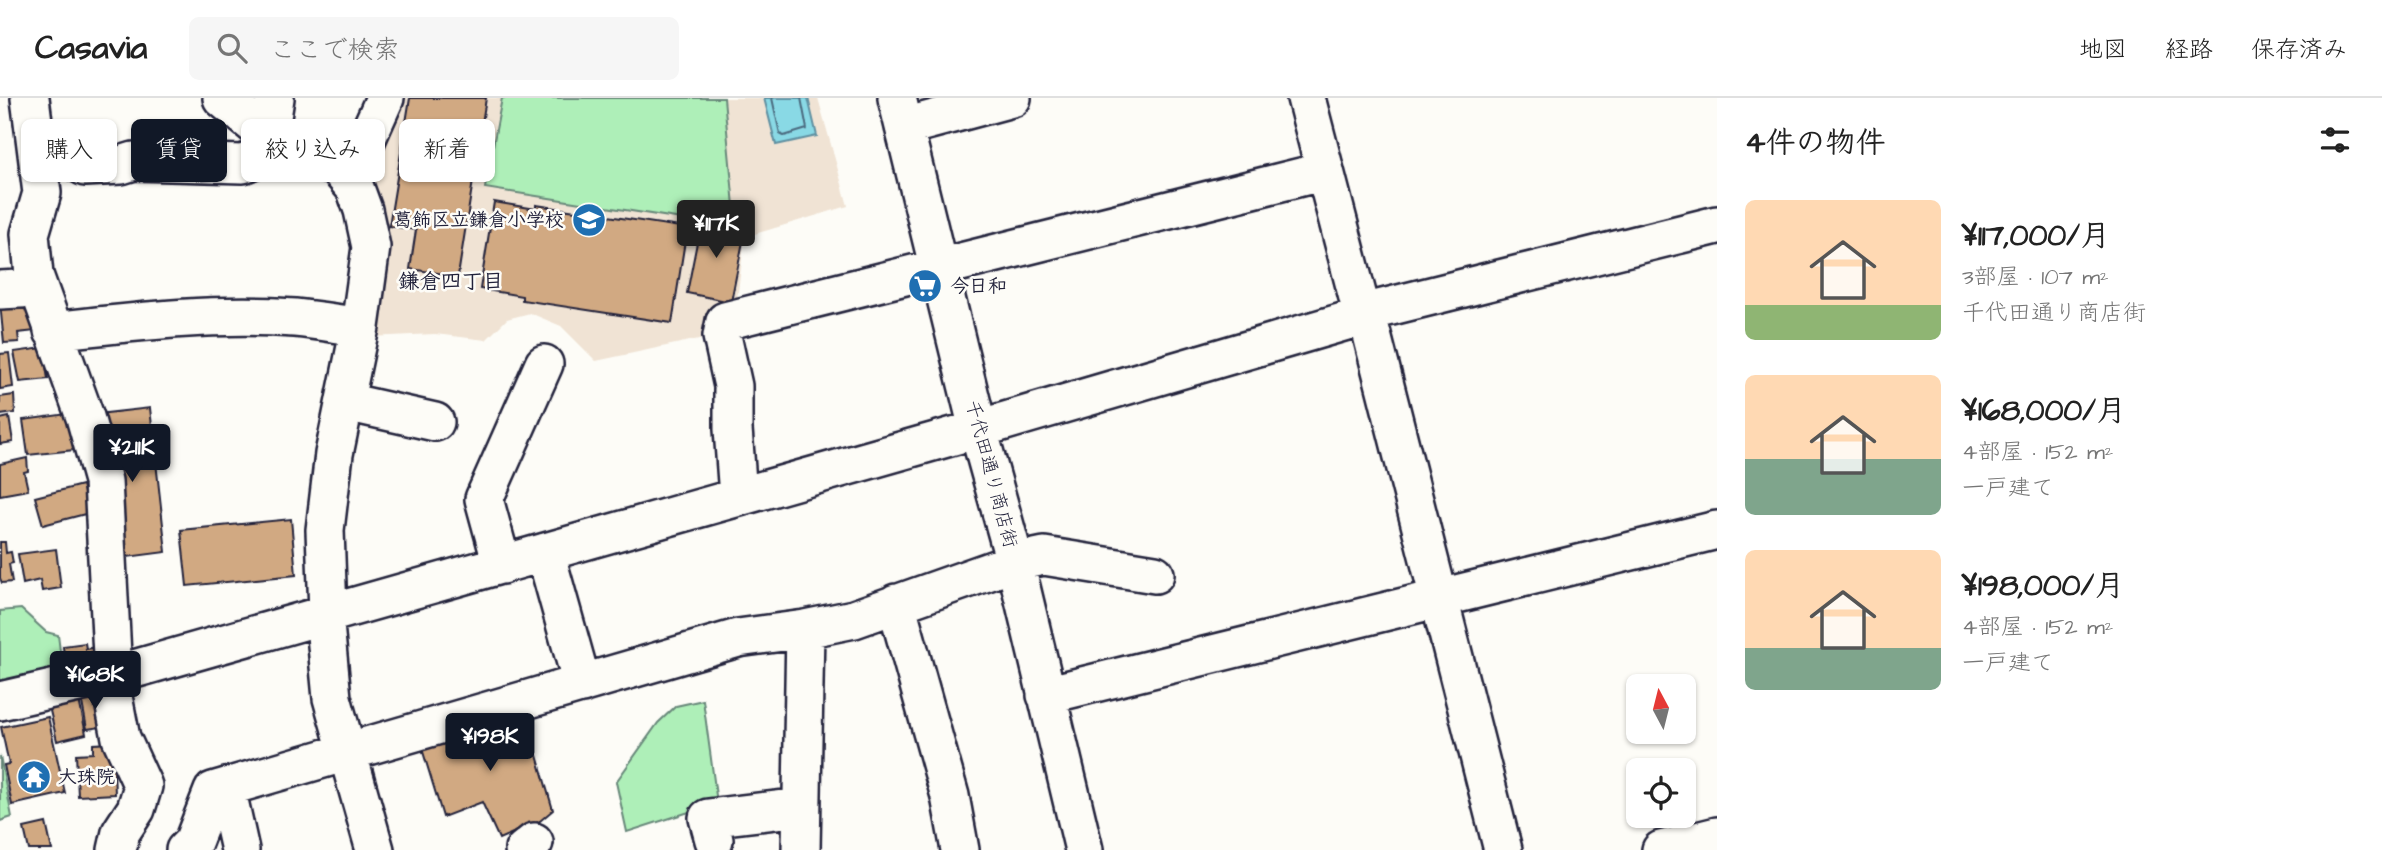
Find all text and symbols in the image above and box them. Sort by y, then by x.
search box [189,17,679,80]
text: Casavia [35,25,147,71]
icon: search [213,29,251,67]
text: ここで検索 [269,32,399,68]
text: 地図 [2079,33,2127,67]
text: 経路 [2165,33,2213,67]
text: 保存済み [2251,33,2347,67]
chip: 購入 [21,119,117,182]
chip: 賃貸 [131,119,227,182]
chip: 絞り込み [241,119,385,182]
chip: 新着 [399,119,495,182]
icon: filters [2316,121,2354,159]
text: 4件の物件 [1745,122,1885,164]
pin: ¥117K [667,200,765,260]
school or university icon: 葛飾区立鎌倉小学校 [570,201,608,239]
place label: 葛飾区立鎌倉小学校 [393,207,564,234]
text: ¥117K [693,207,739,239]
text: ¥117,000/月 [1962,215,2110,257]
icon: home [1801,228,1885,312]
text: 3部屋 · 107 m² [1962,261,2109,293]
district label: 鎌倉四丁目 [399,267,504,296]
supermarket icon: 今日和 [906,267,944,305]
place label: 今日和 [950,273,1007,300]
text: 千代田通り商店街 [1962,297,2146,329]
text: ¥168,000/月 [1962,390,2126,432]
street label: 千代田通り商店街 [958,397,1024,551]
icon: home [1801,403,1885,487]
pin: ¥211K [83,424,181,484]
text: ¥211K [109,431,155,463]
text: 4部屋 · 152 m² [1962,436,2113,468]
text: 一戸建て [1962,472,2054,504]
text: ¥198,000/月 [1962,565,2124,607]
icon: home [1801,578,1885,662]
text: 4部屋 · 152 m² [1962,611,2113,643]
text: 一戸建て [1962,647,2054,679]
pin: ¥168K [46,652,144,711]
text: ¥168K [66,658,124,690]
north arrow [1626,674,1696,744]
map controls [1626,674,1696,828]
pin: ¥198K [441,714,539,773]
text: ¥198K [461,720,519,752]
temple icon: 大珠院 [15,758,53,796]
button: locate [1626,758,1696,828]
place label: 大珠院 [58,764,115,791]

